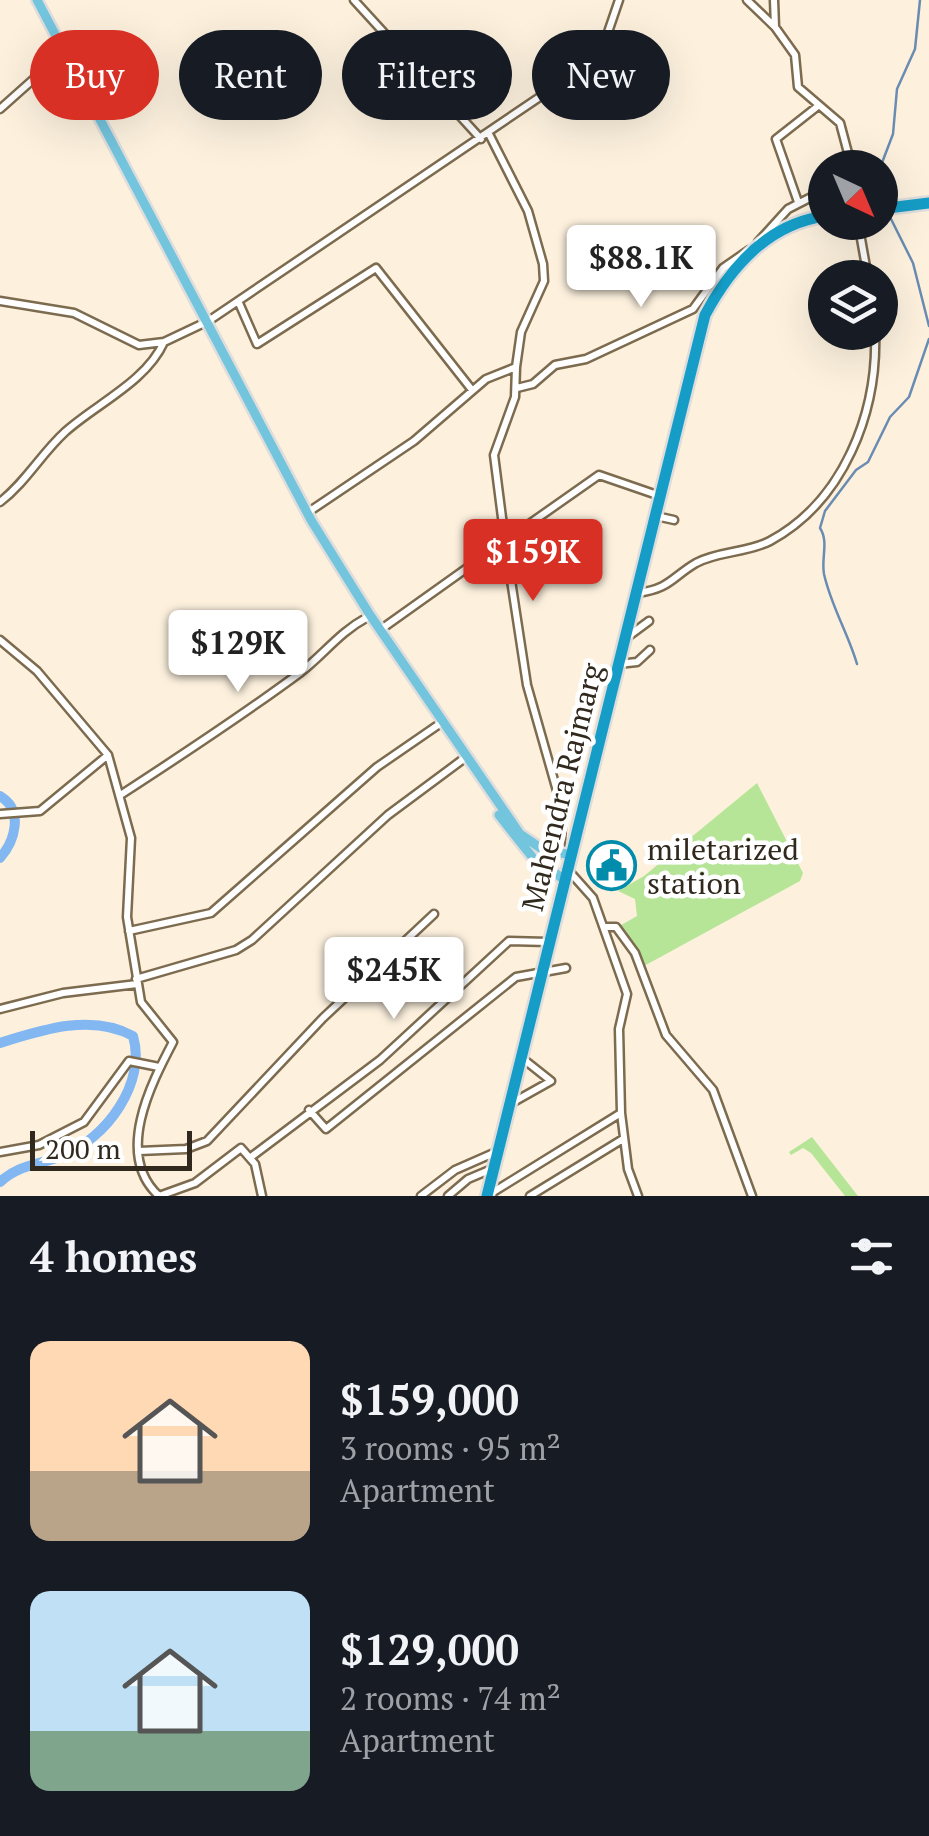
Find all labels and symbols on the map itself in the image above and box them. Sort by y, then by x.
north arrow [808,150,898,240]
pin: $88.1K [560,225,722,310]
pin: $159K [463,519,603,604]
pin: $129K [168,610,308,695]
street label: Mahendra Rajmarg [512,658,612,915]
place label: miletarized station [647,829,799,903]
public building icon: miletarized station [586,840,638,892]
pin: $245K [324,937,464,1022]
scale bar [30,1126,192,1170]

